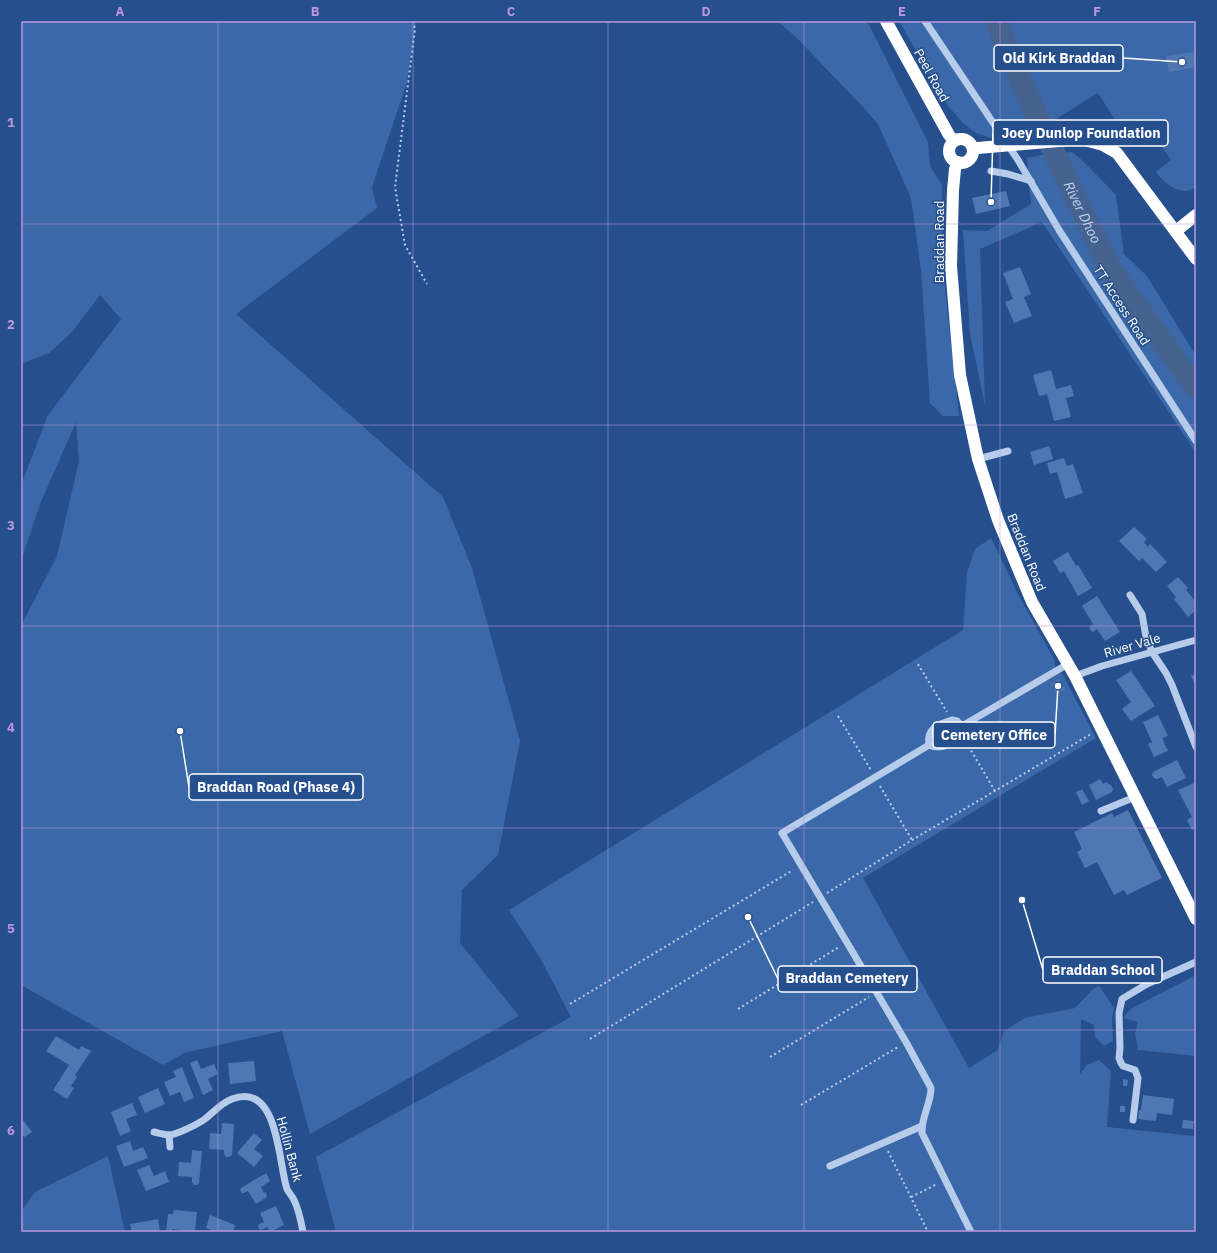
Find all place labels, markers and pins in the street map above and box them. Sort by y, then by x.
callout: Old Kirk Braddan [994,45,1123,71]
callout: Joey Dunlop Foundation [993,120,1168,146]
callout: Cemetery Office [933,722,1055,748]
callout: Braddan Road (Phase 4) [189,774,363,800]
callout: Braddan School [1043,957,1162,983]
callout: Braddan Cemetery [778,966,917,992]

